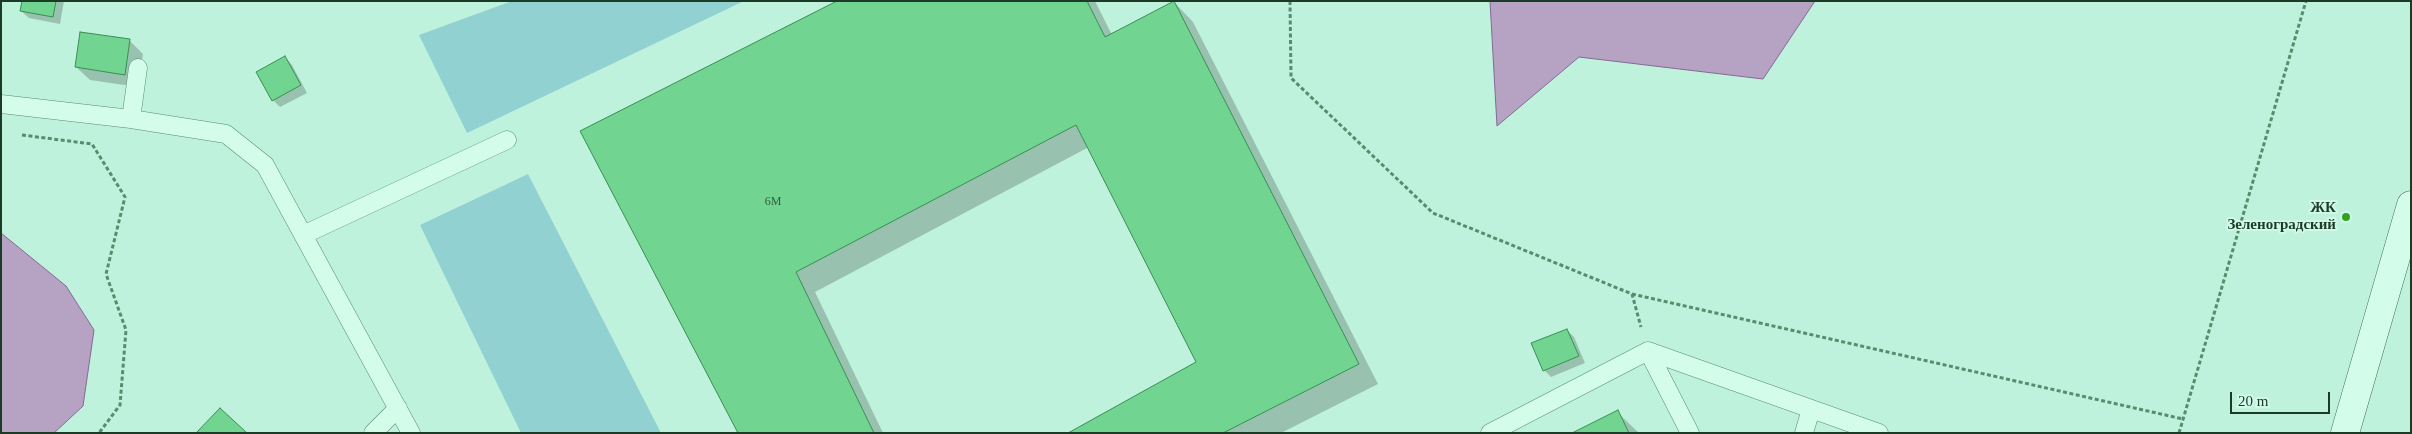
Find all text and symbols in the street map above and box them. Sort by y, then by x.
house number: 6М [765,195,781,209]
place label: ЖК Зеленоградский [2227,199,2336,234]
marker: ЖК Зеленоградский [2340,211,2352,223]
scale bar [2232,382,2332,414]
text: 20 m [2238,393,2268,409]

